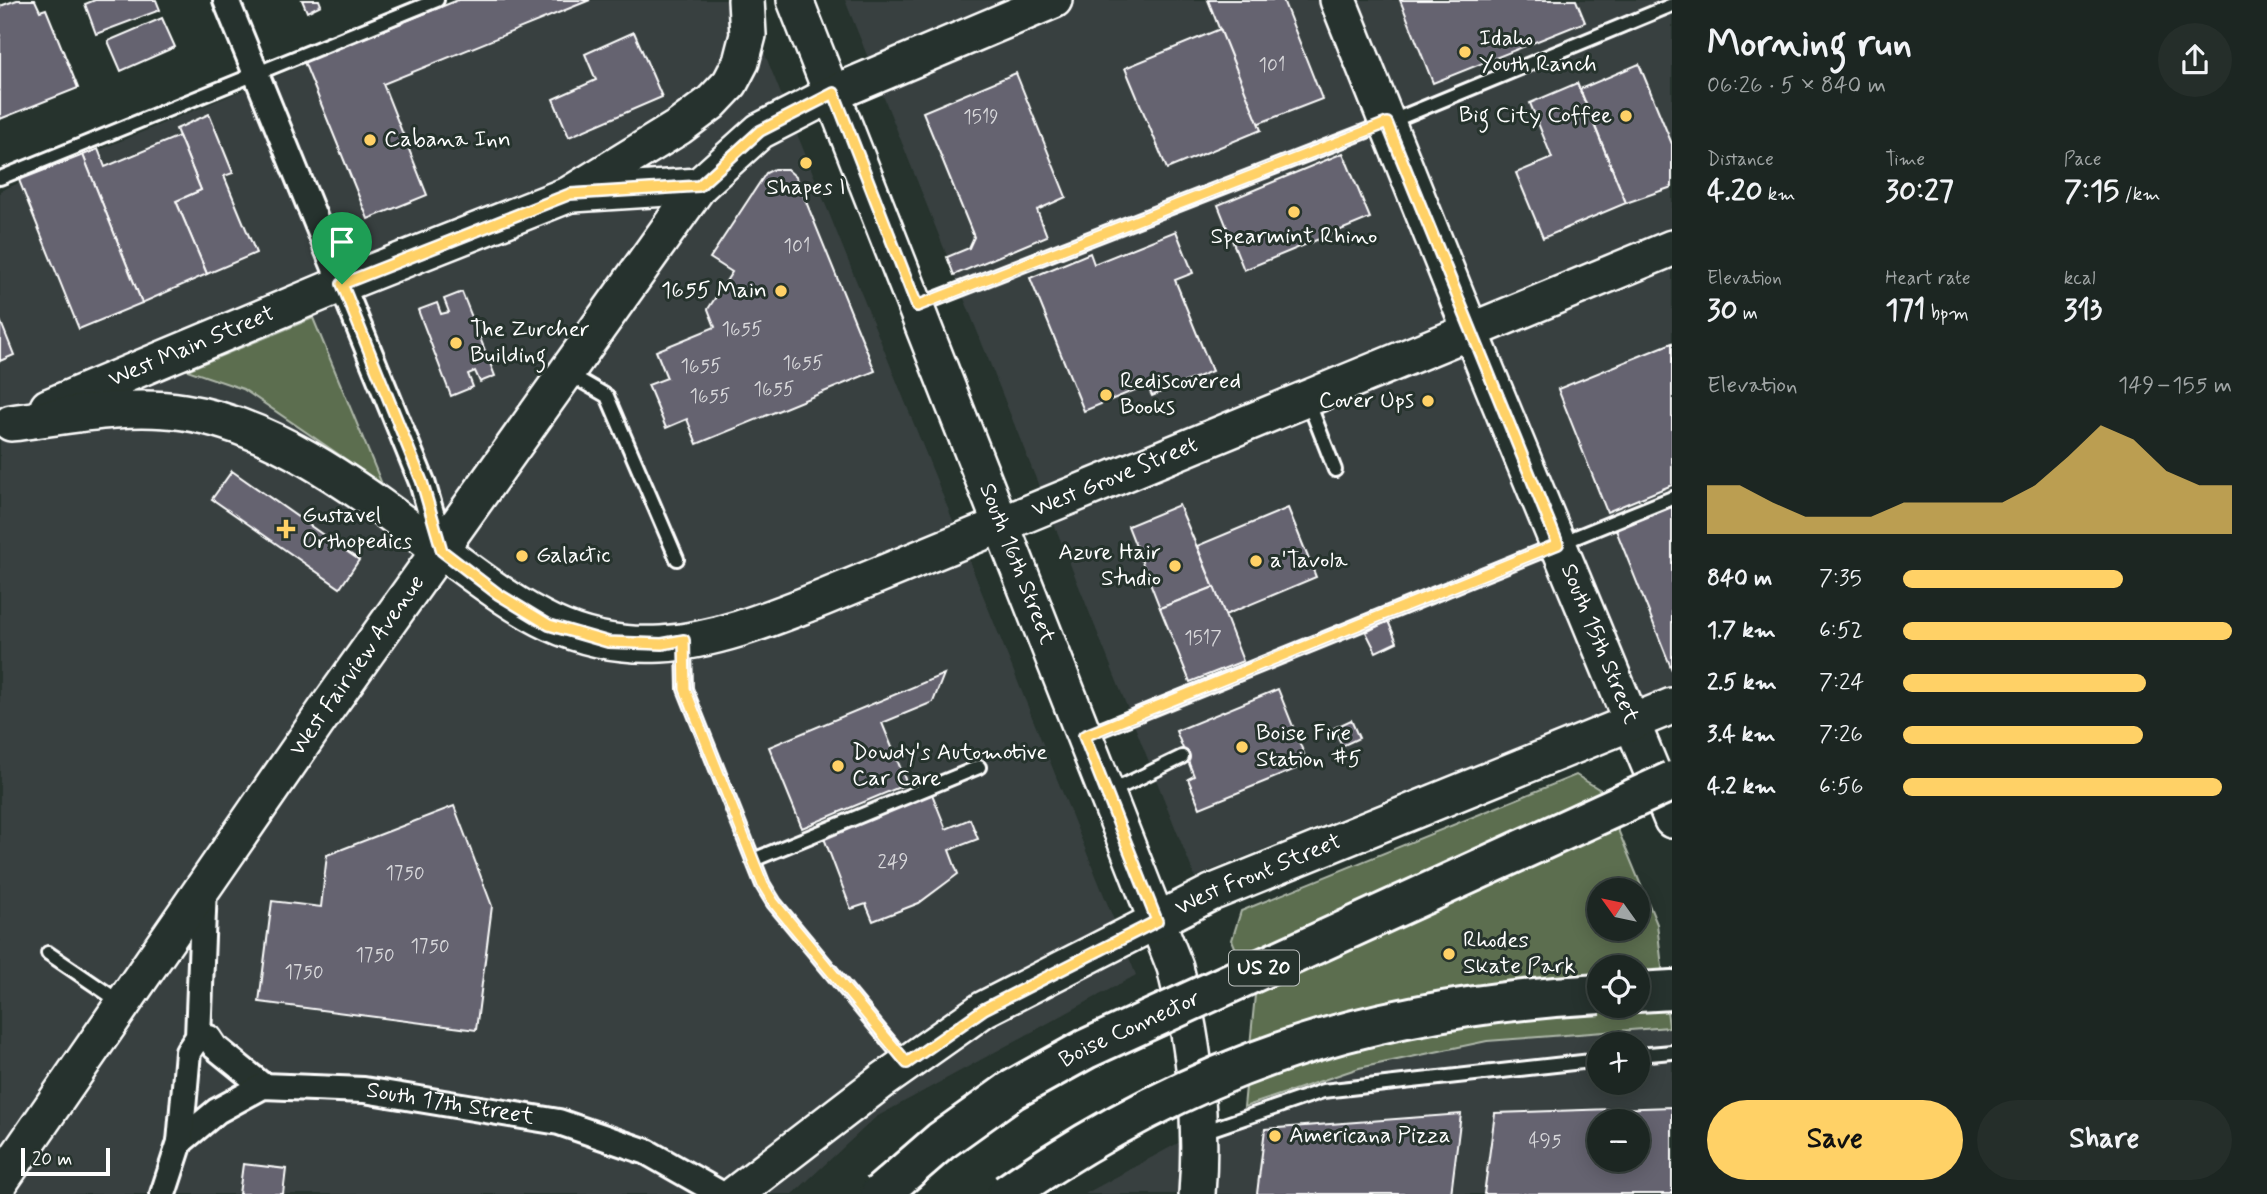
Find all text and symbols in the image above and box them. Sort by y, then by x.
text: Morning run [1707,20,1912,69]
button: share [2158,23,2232,97]
place label: Idaho Youth Ranch [1479,24,1597,80]
marker: Idaho Youth Ranch [1457,44,1473,60]
house number: 101 [1259,53,1285,78]
text: 06:26 · 5 × 840 m [1707,71,1886,101]
place label: Big City Coffee [1459,101,1612,133]
house number: 1519 [963,105,999,130]
marker: Big City Coffee [1618,108,1634,124]
place label: Cabana Inn [384,125,511,155]
marker: Cabana Inn [362,132,378,148]
text: Distance [1707,147,1774,172]
text: Time [1885,147,1925,172]
text: Pace [2064,147,2101,172]
marker: Shapes I [798,155,814,171]
text: 4.20 [1707,172,1763,211]
text: 30:27 [1885,172,1954,211]
text: 7:15 [2064,172,2119,211]
place label: Shapes I [766,173,846,203]
text: km [1763,182,1795,207]
text: /km [2119,182,2160,207]
marker: Spearmint Rhino [1286,204,1302,220]
pin [312,212,372,284]
place label: Spearmint Rhino [1211,222,1377,252]
icon: arrive [323,223,361,261]
house number: 101 [784,234,810,259]
text: Elevation [1707,266,1782,291]
text: Heart rate [1885,266,1971,291]
text: kcal [2064,266,2096,291]
place label: 1655 Main [661,276,767,306]
marker: 1655 Main [773,283,789,299]
text: 30 [1707,291,1738,330]
text: 171 [1885,291,1926,330]
text: 313 [2064,291,2102,330]
street label: West Main Street [104,299,279,395]
text: m [1738,301,1758,326]
text: bpm [1926,301,1969,326]
place label: The Zurcher Building [470,315,590,373]
house number: 1655 [722,317,762,342]
marker: The Zurcher Building [448,335,464,351]
house number: 1655 [783,351,823,376]
house number: 1655 [681,354,721,379]
place label: Rediscovered Books [1120,367,1241,423]
text: Elevation [1707,371,1798,401]
text: 149–155 m [2118,371,2232,401]
house number: 1655 [754,377,794,402]
house number: 1655 [690,384,730,409]
place label: Cover Ups [1319,386,1414,416]
marker: Rediscovered Books [1098,387,1114,403]
marker: Cover Ups [1420,393,1436,409]
street label: West Grove Street [1028,430,1202,525]
street label: South 16th Street [971,479,1062,649]
place label: Gustavel Orthopedics [302,501,412,557]
marker: Gustavel Orthopedics [276,519,296,539]
place label: Azure Hair Studio [1058,538,1161,594]
place label: Galactic [536,541,611,571]
place label: a'Tavola [1270,546,1348,576]
marker: Galactic [514,548,530,564]
marker: a'Tavola [1248,553,1264,569]
marker: Azure Hair Studio [1167,558,1183,574]
street label: South 15th Street [1553,560,1646,729]
text: 840 m [1707,564,1772,594]
text: 7:35 [1819,564,1862,594]
street label: West Fairview Avenue [283,569,432,762]
text: 1.7 km [1707,616,1776,646]
text: 6:52 [1819,616,1863,646]
house number: 1517 [1184,626,1222,651]
text: 2.5 km [1707,668,1777,698]
text: 7:24 [1819,668,1864,698]
place label: Boise Fire Station #5 [1256,719,1362,775]
text: 3.4 km [1707,720,1775,750]
text: 7:26 [1819,720,1863,750]
place label: Dowdy's Automotive Car Care [852,738,1048,794]
marker: Boise Fire Station #5 [1234,739,1250,755]
marker: Dowdy's Automotive Car Care [830,758,846,774]
text: 4.2 km [1707,772,1776,802]
text: 6:56 [1819,772,1863,802]
street label: West Front Street [1170,827,1346,924]
house number: 249 [878,850,908,875]
house number: 1750 [385,861,425,886]
north arrow [1587,878,1650,942]
map controls [1587,878,1650,1172]
place label: Rhodes Skate Park [1463,926,1576,982]
house number: 1750 [410,934,450,959]
house number: 1750 [355,943,395,968]
marker: Rhodes Skate Park [1441,946,1457,962]
road number: US 20 [1229,950,1299,986]
button: locate [1587,955,1650,1018]
house number: 1750 [284,960,324,985]
street label: Boise Connector [1054,984,1206,1076]
button: + [1587,1032,1650,1095]
street label: South 17th Street [364,1076,537,1133]
button: Save [1707,1100,1963,1180]
button: Share [1977,1100,2232,1180]
button: − [1587,1109,1650,1172]
place label: Americana Pizza [1289,1121,1451,1151]
marker: Americana Pizza [1267,1128,1283,1144]
house number: 495 [1529,1129,1561,1154]
scale bar [21,1145,110,1177]
text: 20 m [32,1147,72,1172]

